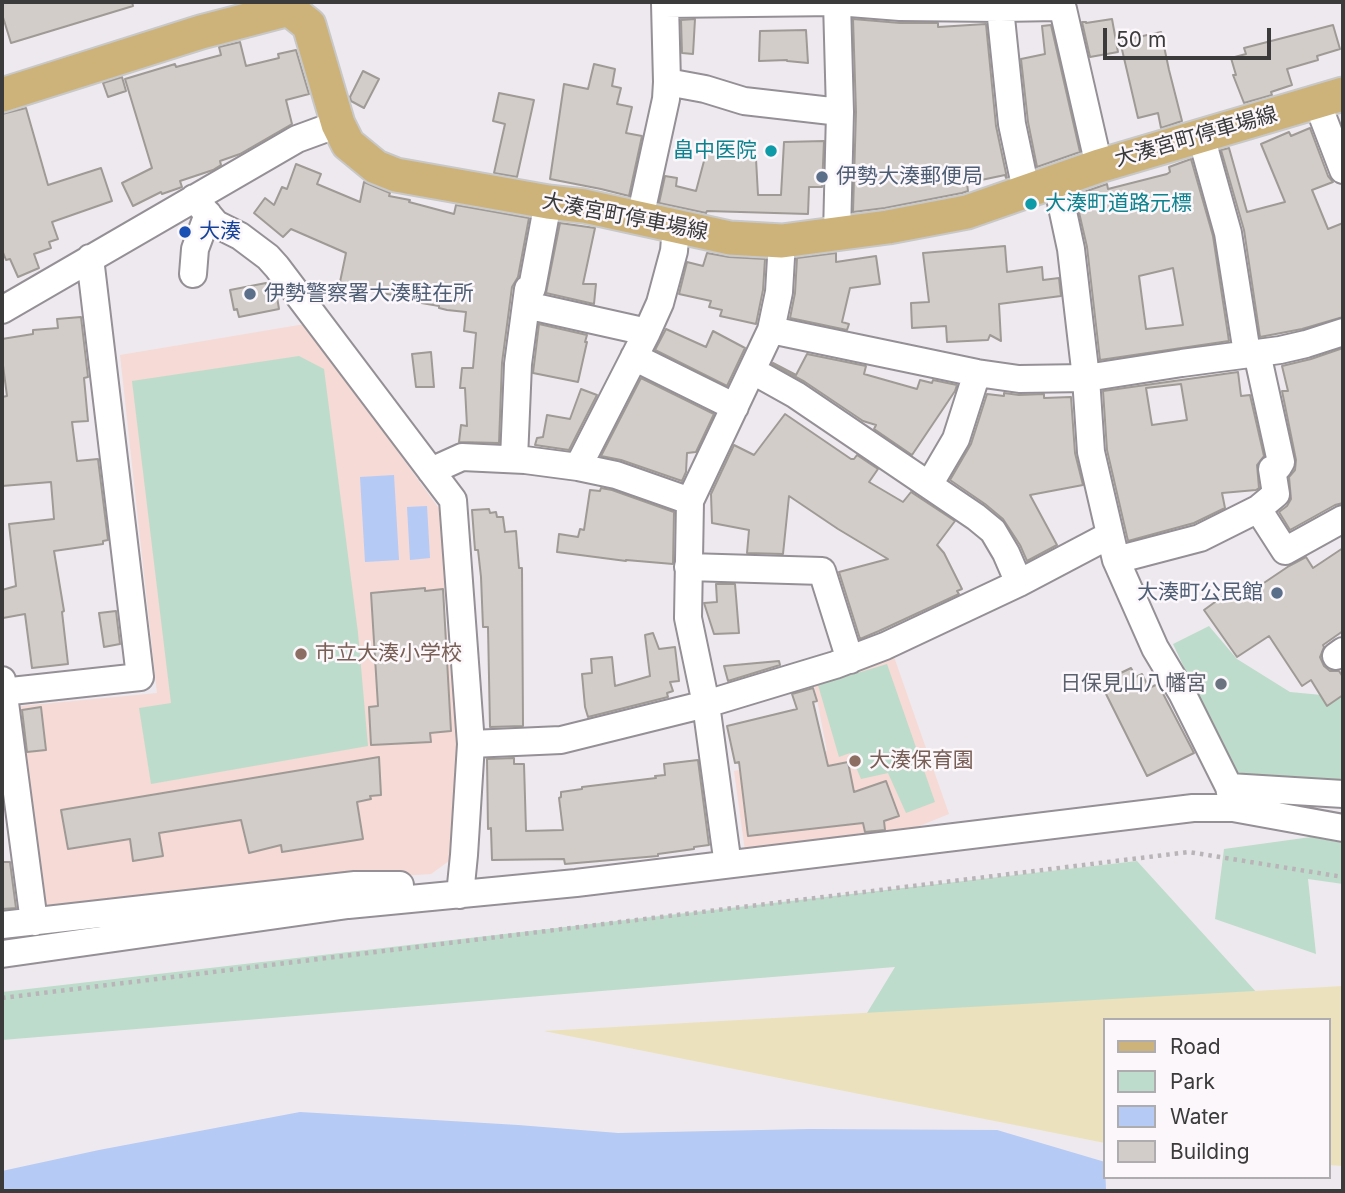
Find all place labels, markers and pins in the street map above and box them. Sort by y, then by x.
place label: 畠中医院 [673,138,757,164]
marker: 畠中医院 [763,143,779,159]
place label: 伊勢大湊郵便局 [836,164,983,190]
marker: 伊勢大湊郵便局 [814,169,830,185]
place label: 大湊町道路元標 [1045,191,1192,217]
marker: 大湊町道路元標 [1023,196,1039,212]
place label: 大湊 [199,219,241,245]
marker: 大湊 [177,224,193,240]
place label: 伊勢警察署大湊駐在所 [264,281,474,307]
marker: 伊勢警察署大湊駐在所 [242,286,258,302]
place label: 大湊町公民館 [1137,580,1263,606]
marker: 大湊町公民館 [1269,585,1285,601]
place label: 市立大湊小学校 [315,641,462,667]
marker: 市立大湊小学校 [293,646,309,662]
place label: 日保見山八幡宮 [1060,671,1207,697]
marker: 日保見山八幡宮 [1213,676,1229,692]
place label: 大湊保育園 [869,748,974,774]
marker: 大湊保育園 [847,753,863,769]

